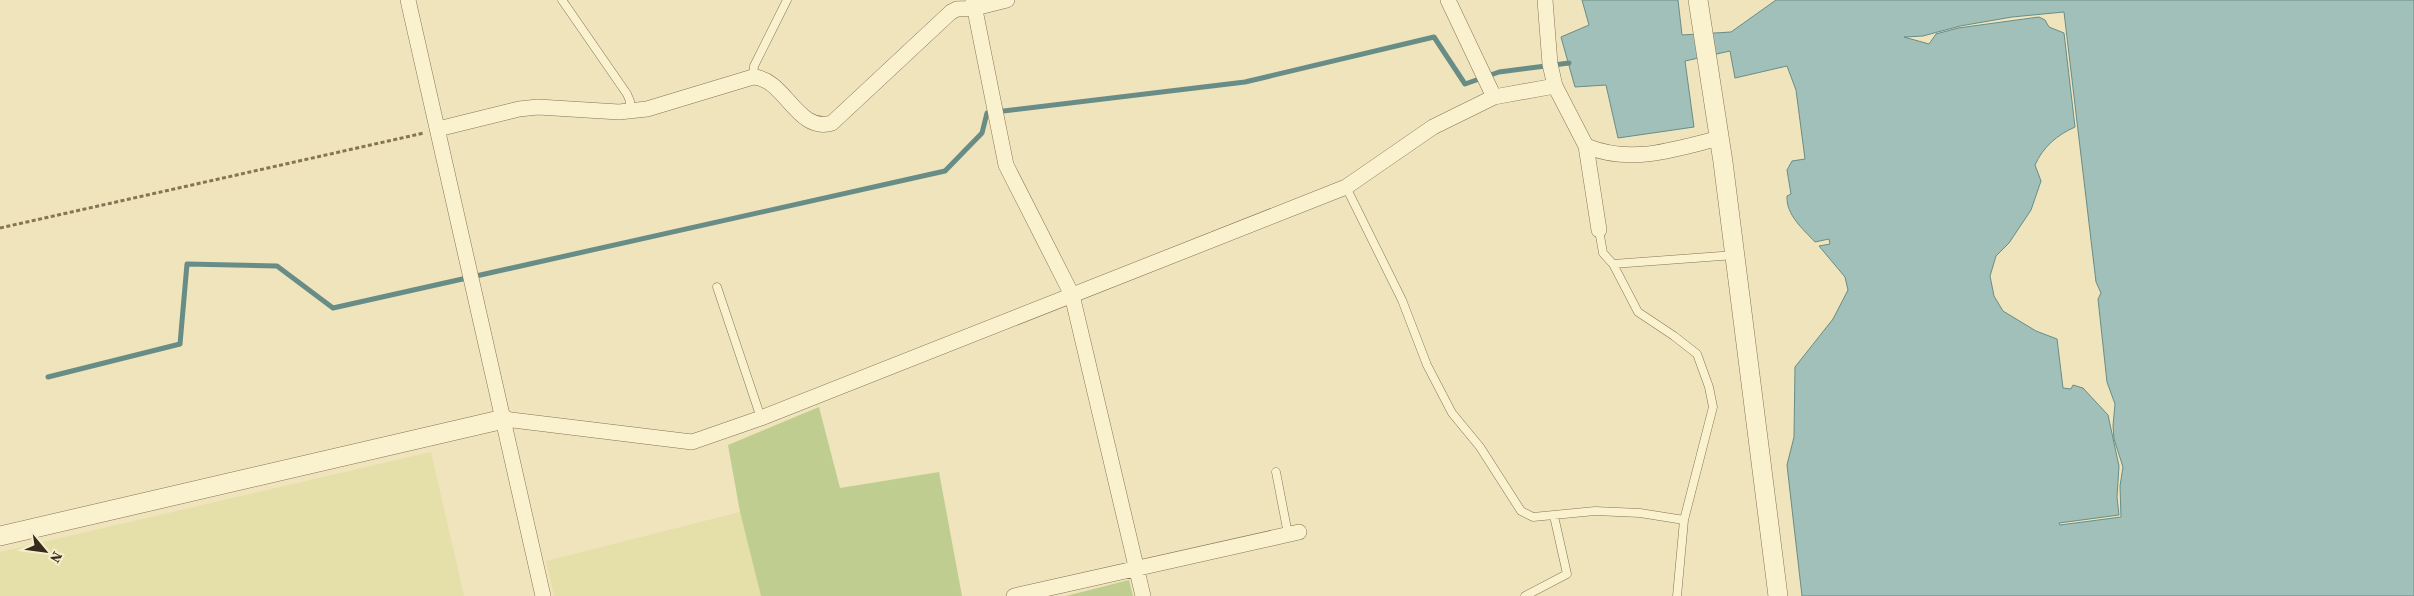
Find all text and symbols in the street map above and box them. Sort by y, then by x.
north arrow [20,526,70,576]
text: N [45,548,68,567]

